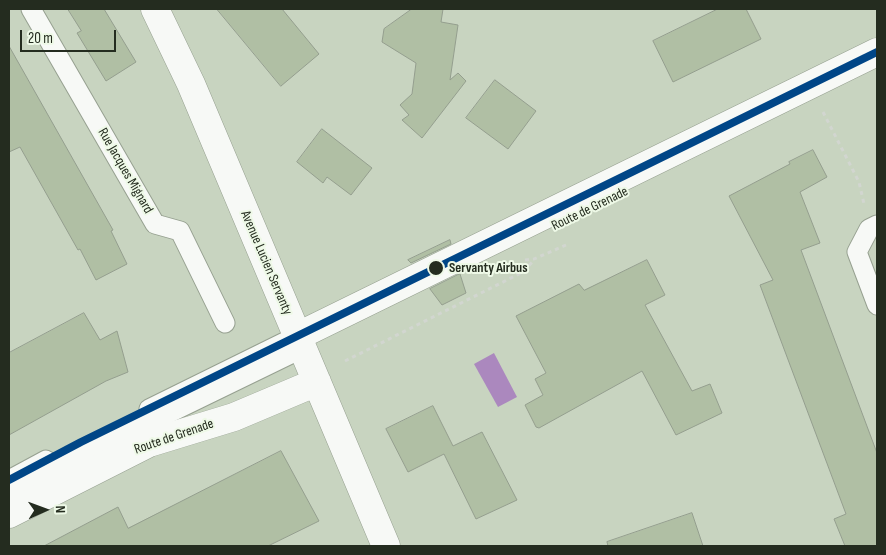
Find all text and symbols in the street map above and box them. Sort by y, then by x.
scale bar [22,20,119,52]
text: 20 m [28,29,53,48]
street label: Rue Jacques Mignard [94,125,156,217]
street label: Route de Grenade [549,183,631,235]
street label: Avenue Lucien Servanty [236,208,296,318]
marker: Servanty Airbus [427,259,445,277]
place label: Servanty Airbus [449,260,528,276]
street label: Route de Grenade [132,416,216,458]
north arrow [20,485,70,535]
text: N [52,505,69,513]

